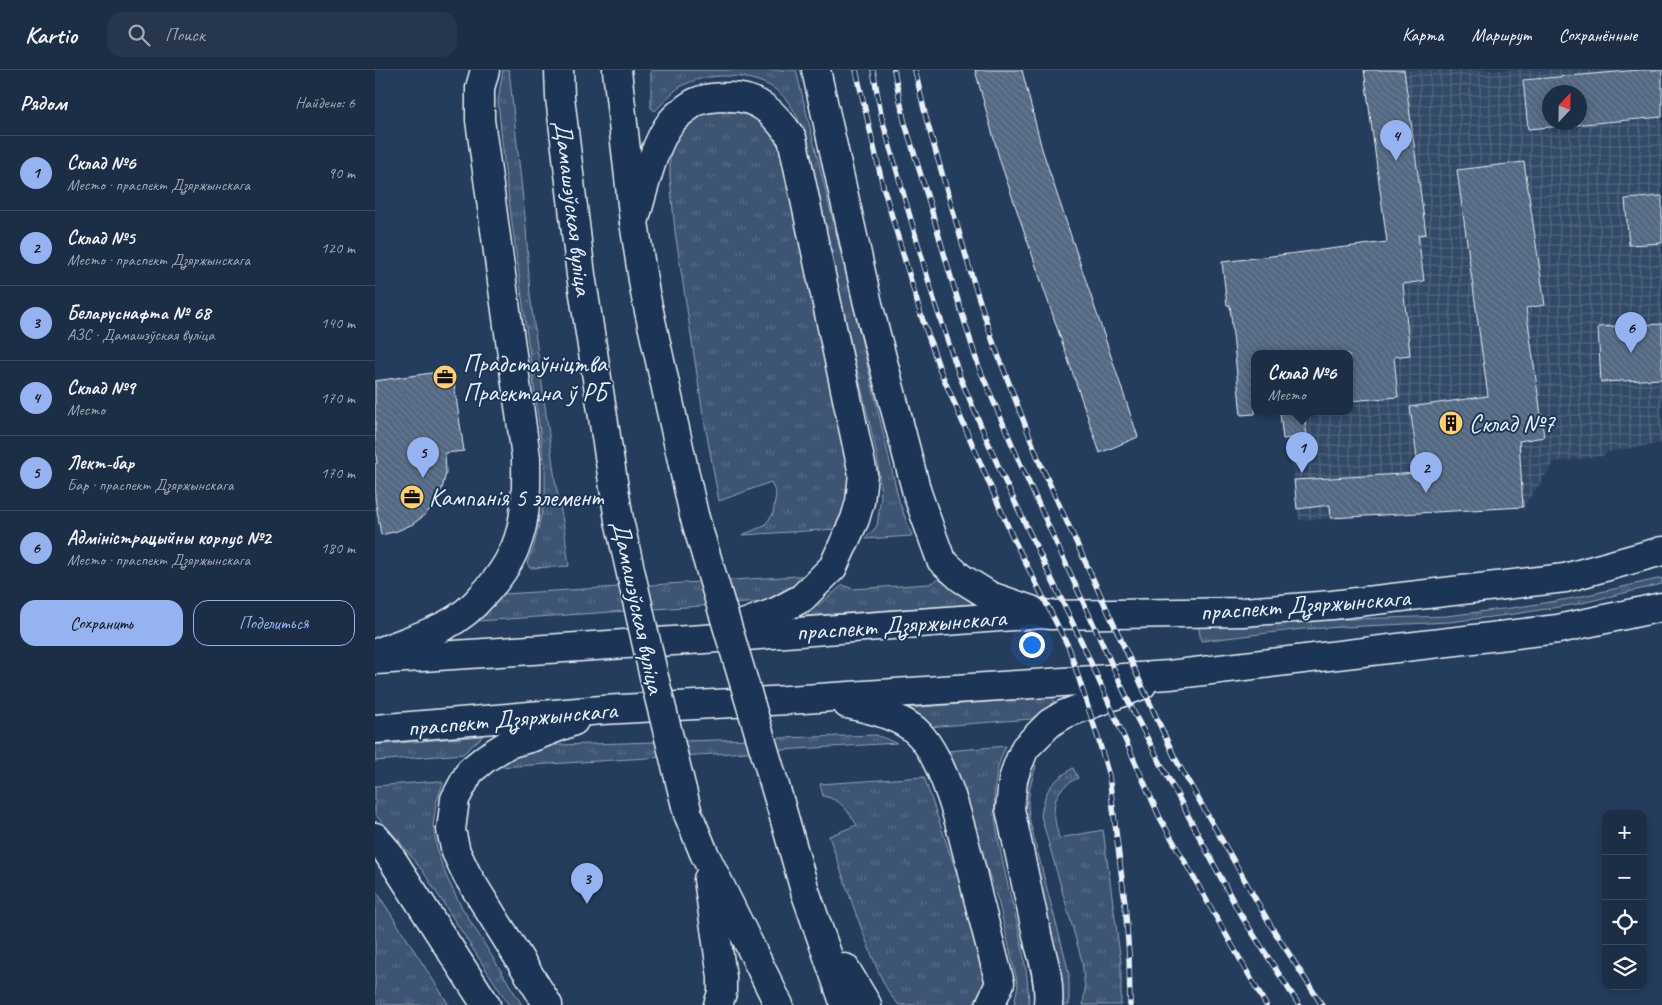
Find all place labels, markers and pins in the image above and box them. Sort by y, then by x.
pin: 4 [1380,120,1412,161]
pin: 6 [1615,312,1647,353]
place label: Прадстаўніцтва Праектана ў РБ [463,348,612,409]
office icon: Прадстаўніцтва Праектана ў РБ [432,364,458,390]
place label: Склад №7 [1469,408,1556,440]
building icon: Склад №7 [1438,410,1464,436]
pin: 1 [1286,432,1318,473]
pin: 5 [407,437,439,478]
pin: 2 [1410,452,1442,493]
place label: Кампанія 5 элемент [429,482,605,514]
office icon: Кампанія 5 элемент [399,484,425,510]
pin: 3 [571,863,603,904]

